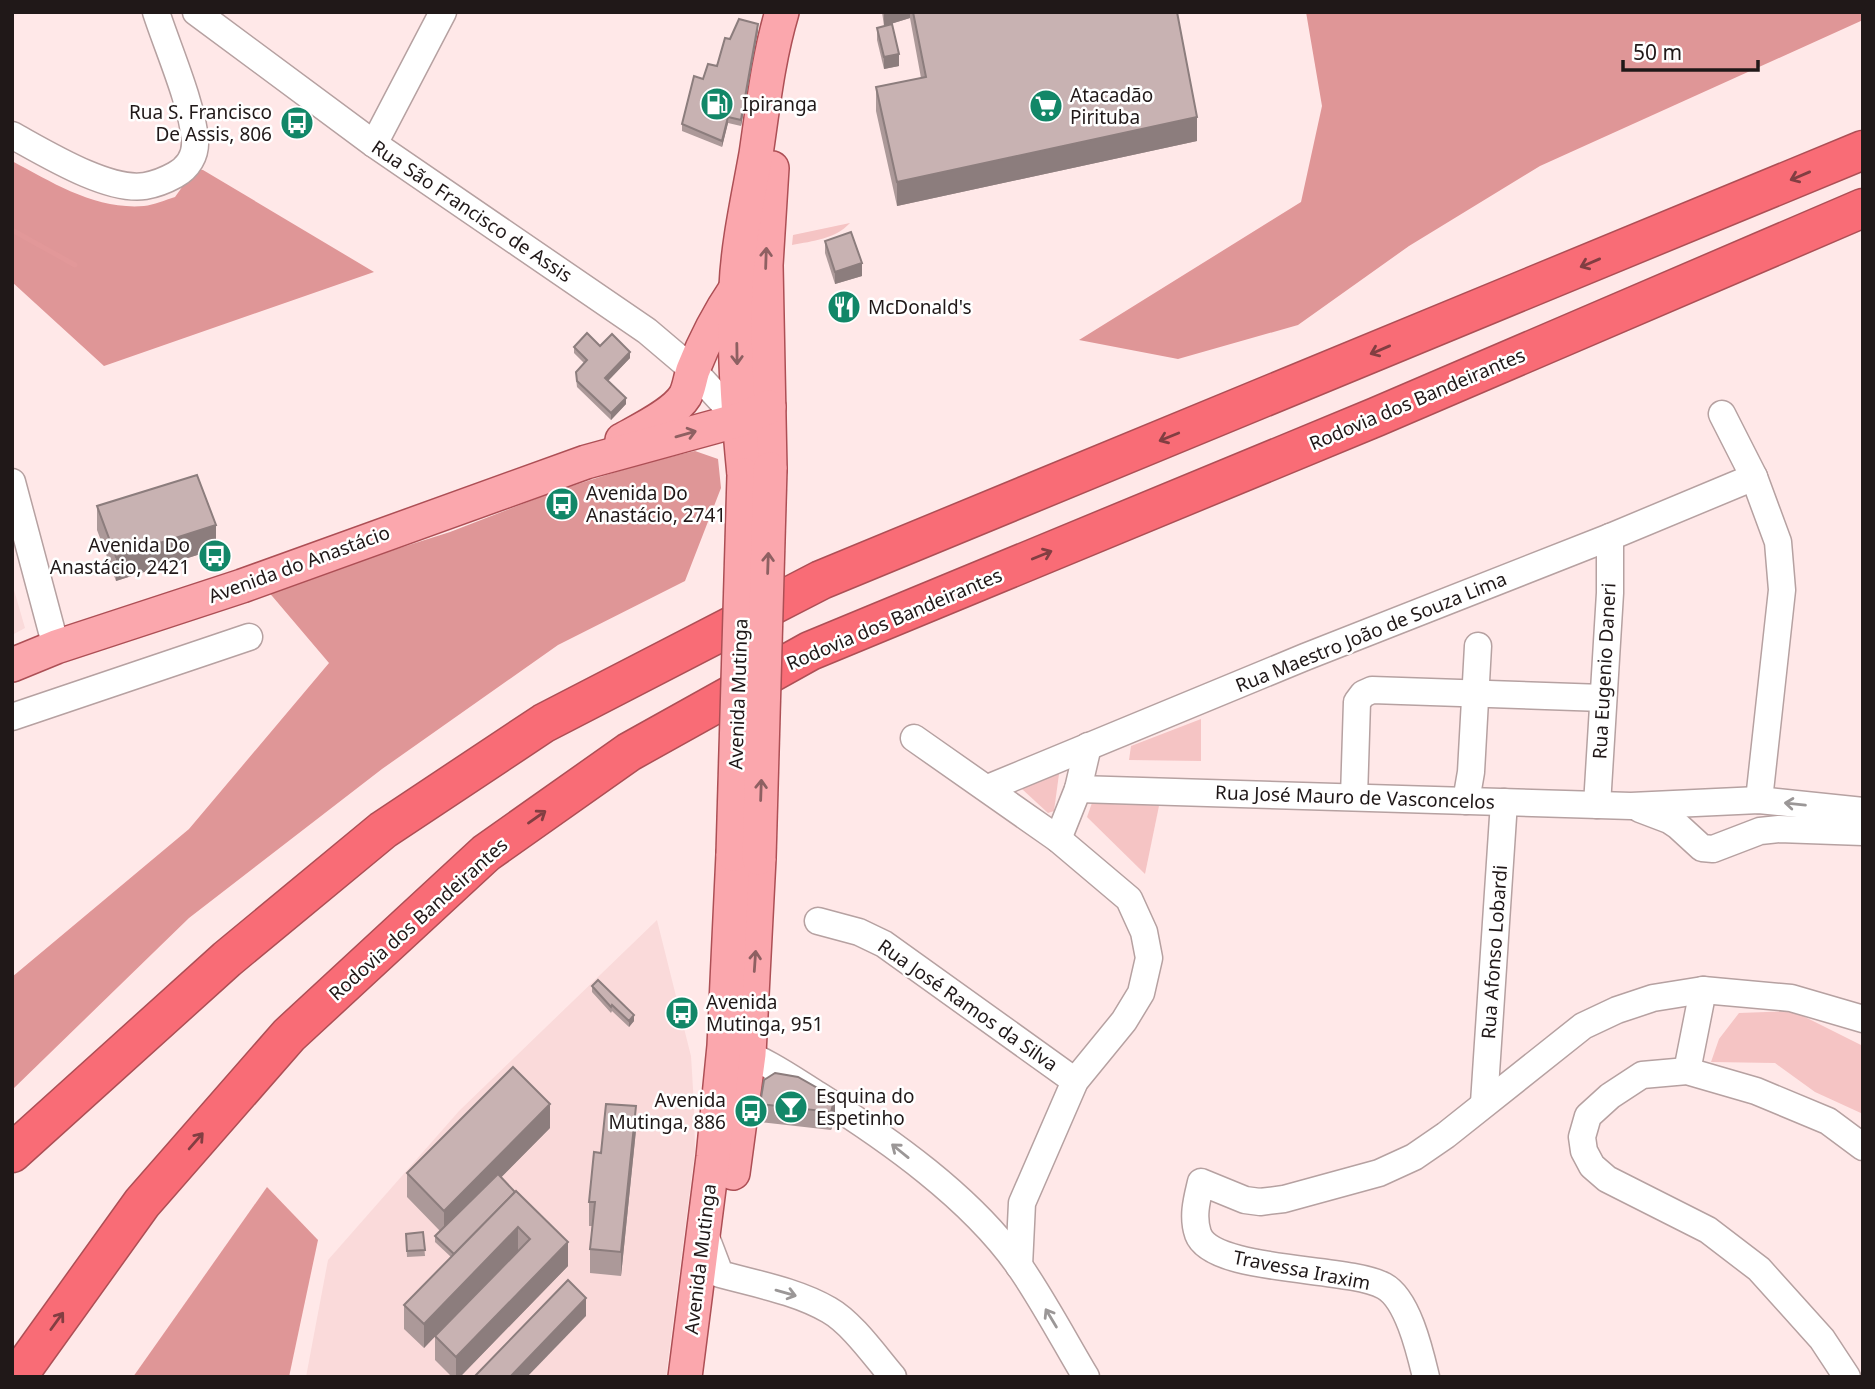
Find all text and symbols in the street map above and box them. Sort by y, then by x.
scale bar [1623,28,1758,72]
text: 50 m [1633,38,1682,66]
place label: Atacadão Pirituba [1070,82,1153,130]
fuel station icon: Ipiranga [698,85,736,123]
supermarket icon: Atacadão Pirituba [1027,87,1065,125]
place label: Ipiranga [742,91,817,117]
place label: Rua S. Francisco De Assis, 806 [129,99,272,147]
bus stop icon: Rua S. Francisco De Assis, 806 [278,104,316,142]
street label: Rua São Francisco de Assis [367,134,577,288]
one-way arrow [1789,170,1811,183]
one-way arrow [759,247,773,270]
one-way arrow [1579,257,1601,270]
restaurant icon: McDonald's [825,288,863,326]
place label: McDonald's [868,294,972,320]
one-way arrow [730,342,744,365]
street label: Rodovia dos Bandeirantes [1305,342,1529,456]
one-way arrow [1369,345,1391,358]
one-way arrow [674,427,697,440]
one-way arrow [1159,431,1180,444]
place label: Avenida Do Anastácio, 2741 [586,480,726,528]
bus stop icon: Avenida Do Anastácio, 2741 [543,485,581,523]
street label: Avenida do Anastácio [205,519,393,609]
place label: Avenida Do Anastácio, 2421 [50,532,190,580]
bus stop icon: Avenida Do Anastácio, 2421 [196,537,234,575]
one-way arrow [1031,548,1052,561]
one-way arrow [761,551,774,574]
street label: Rodovia dos Bandeirantes [782,562,1006,676]
street label: Rua Maestro João de Souza Lima [1232,566,1510,698]
street label: Rua Eugenio Daneri [1586,582,1622,760]
street label: Avenida Mutinga [722,618,754,770]
one-way arrow [754,779,768,802]
street label: Rua José Mauro de Vasconcelos [1215,779,1495,815]
one-way arrow [1784,797,1807,810]
one-way arrow [527,810,546,824]
street label: Rodovia dos Bandeirantes [323,832,513,1006]
street label: Rua Afonso Lobardi [1475,864,1513,1040]
street label: Rua José Ramos da Silva [873,933,1063,1077]
one-way arrow [749,950,762,973]
place label: Avenida Mutinga, 951 [706,989,823,1037]
bus stop icon: Avenida Mutinga, 951 [663,994,701,1032]
place label: Esquina do Espetinho [816,1083,915,1131]
place label: Avenida Mutinga, 886 [609,1087,726,1135]
bar icon: Esquina do Espetinho [772,1088,810,1126]
bus stop icon: Avenida Mutinga, 886 [732,1092,770,1130]
one-way arrow [187,1133,203,1151]
one-way arrow [892,1143,910,1158]
street label: Avenida Mutinga [678,1182,722,1336]
street label: Travessa Iraxim [1231,1244,1373,1296]
one-way arrow [775,1287,797,1300]
one-way arrow [1044,1309,1058,1329]
one-way arrow [50,1312,64,1331]

